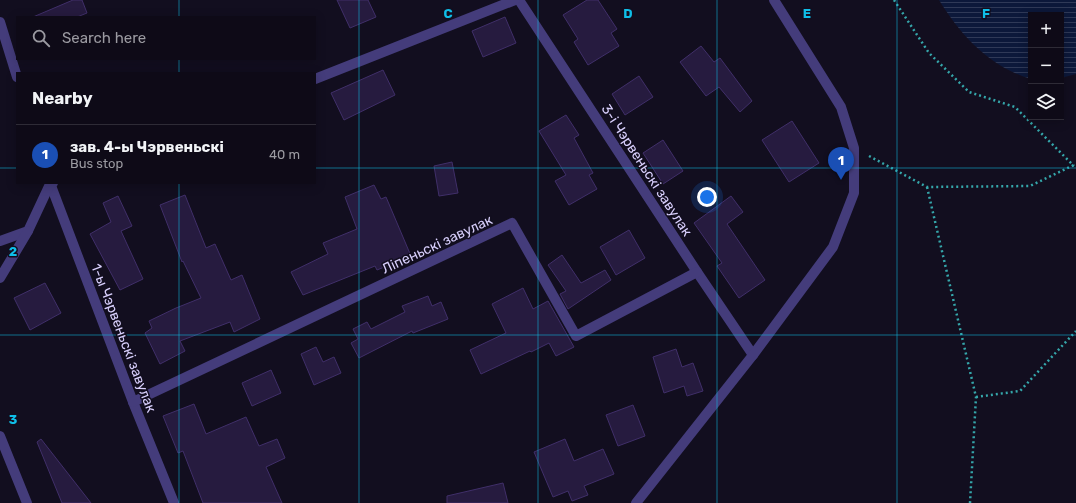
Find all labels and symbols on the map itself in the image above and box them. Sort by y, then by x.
text: C [443,6,453,21]
text: D [623,6,633,21]
text: E [803,6,811,21]
text: F [982,6,990,21]
street label: 3-і Чэрвеньскі завулак [598,101,696,240]
pin: 1 [828,147,854,180]
your location [697,187,717,207]
street label: Ліпеньскі завулак [379,211,496,278]
text: 2 [9,244,17,259]
street label: 1-ы Чэрвеньскі завулак [87,261,160,415]
text: 3 [9,412,18,427]

